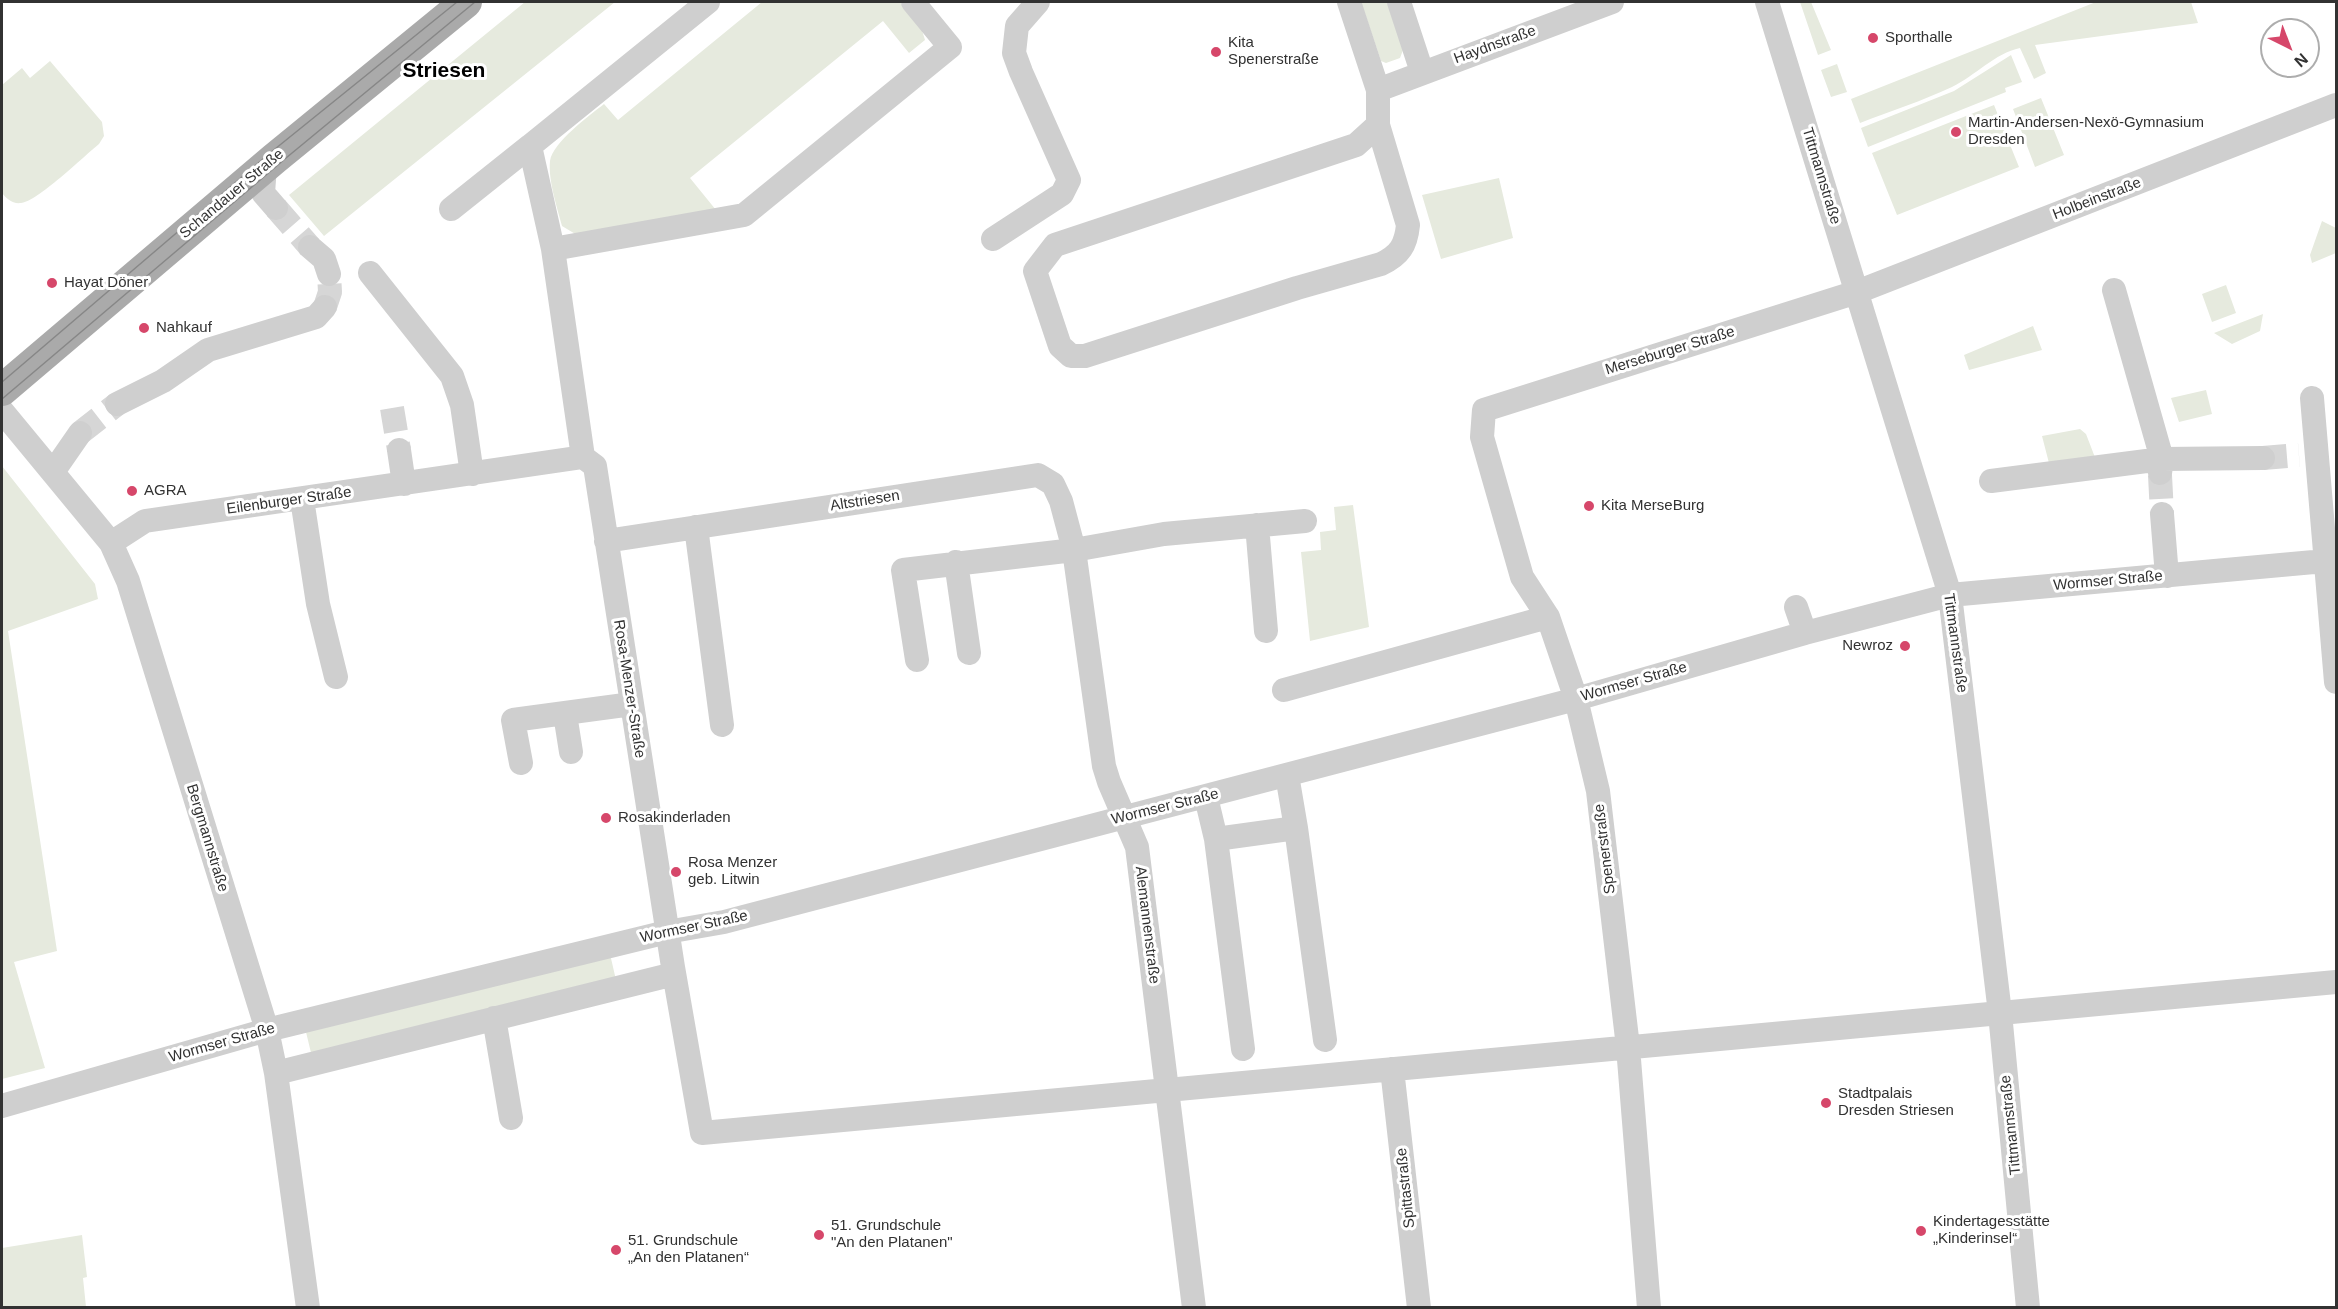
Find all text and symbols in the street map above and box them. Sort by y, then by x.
north arrow [2260,18,2320,78]
street label: Haydnstraße [1452,22,1538,68]
place label: Sporthalle [1885,29,1953,47]
marker: Sporthalle [1866,31,1880,45]
place label: Kita Spenerstraße [1228,34,1319,69]
marker: Kita Spenerstraße [1209,45,1223,59]
text: N [2291,50,2311,70]
district label: Striesen [403,58,485,84]
place label: Martin-Andersen-Nexö-Gymnasium Dresden [1968,114,2204,149]
street label: Tittmannstraße [1798,125,1844,227]
marker: Martin-Andersen-Nexö-Gymnasium Dresden [1949,125,1963,139]
street label: Schandauer Straße [176,145,288,243]
street label: Holbeinstraße [2050,174,2144,224]
place label: Hayat Döner [64,274,148,292]
marker: Hayat Döner [45,276,59,290]
place label: Nahkauf [156,319,212,337]
marker: Nahkauf [137,321,151,335]
street label: Merseburger Straße [1603,323,1737,379]
place label: AGRA [144,482,187,500]
street label: Eilenburger Straße [225,483,353,519]
marker: AGRA [125,484,139,498]
street label: Altstriesen [829,487,901,515]
place label: Kita MerseBurg [1601,497,1704,515]
marker: Kita MerseBurg [1582,499,1596,513]
street label: Wormser Straße [2053,567,2163,595]
street label: Tittmannstraße [1939,592,1971,694]
street label: Rosa-Menzer-Straße [609,618,649,760]
place label: Newroz [1842,637,1893,655]
marker: Newroz [1898,639,1912,653]
street label: Wormser Straße [1579,658,1689,706]
street label: Bergmannstraße [182,782,232,894]
street label: Wormser Straße [1110,785,1220,829]
street label: Spenerstraße [1591,803,1619,895]
place label: Rosakinderladen [618,809,731,827]
marker: Rosakinderladen [599,811,613,825]
place label: Rosa Menzer geb. Litwin [688,854,777,889]
marker: Rosa Menzer geb. Litwin [669,865,683,879]
street label: Alemannenstraße [1131,865,1163,985]
street label: Wormser Straße [638,907,750,947]
street label: Wormser Straße [167,1019,277,1067]
street label: Tittmannstraße [1997,1074,2025,1176]
place label: Stadtpalais Dresden Striesen [1838,1085,1954,1120]
marker: Stadtpalais Dresden Striesen [1819,1096,1833,1110]
street label: Spittastraße [1393,1147,1419,1229]
place label: Kindertagesstätte „Kinderinsel“ [1933,1213,2050,1248]
place label: 51. Grundschule "An den Platanen" [831,1217,953,1252]
marker: Kindertagesstätte „Kinderinsel“ [1914,1224,1928,1238]
marker: 51. Grundschule "An den Platanen" [812,1228,826,1242]
place label: 51. Grundschule „An den Platanen“ [628,1232,749,1267]
marker: 51. Grundschule „An den Platanen“ [609,1243,623,1257]

